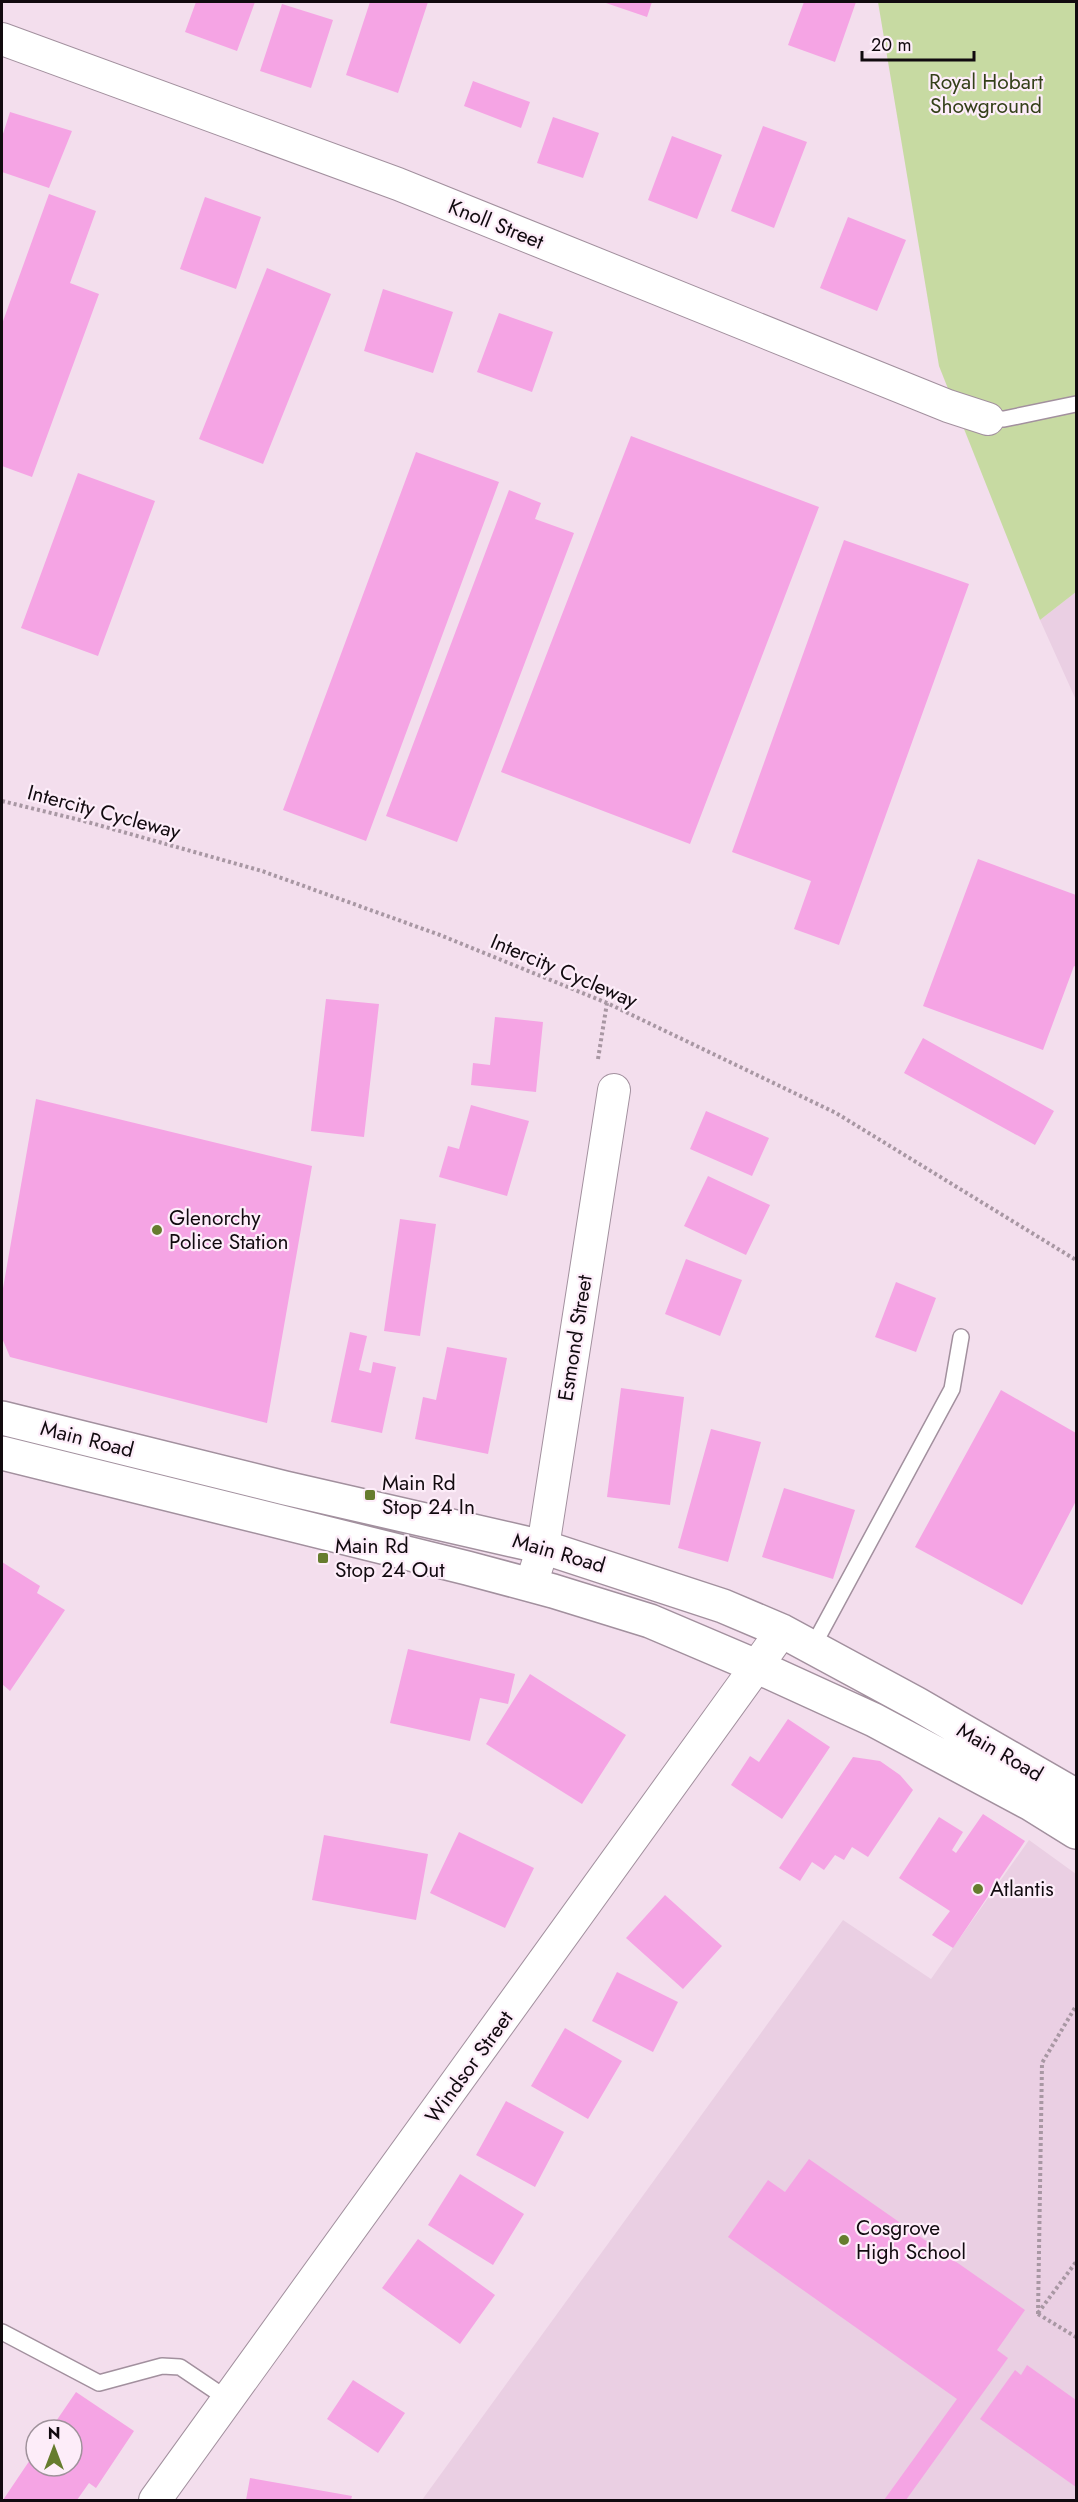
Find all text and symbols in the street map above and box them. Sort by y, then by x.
scale bar [862,24,974,62]
text: 20 m [871,32,911,58]
park label: Royal Hobart Showground [929,67,1043,121]
street label: Knoll Street [444,191,548,257]
street label: Intercity Cycleway [24,777,185,847]
street label: Intercity Cycleway [486,926,643,1016]
place label: Glenorchy Police Station [169,1203,288,1257]
marker: Glenorchy Police Station [150,1223,164,1237]
street label: Esmond Street [550,1273,600,1403]
street label: Main Road [37,1413,137,1465]
place label: Main Rd Stop 24 In [382,1468,475,1522]
marker: Main Rd Stop 24 In [363,1488,377,1502]
street label: Main Road [509,1525,609,1581]
place label: Main Rd Stop 24 Out [335,1531,444,1585]
marker: Main Rd Stop 24 Out [316,1551,330,1565]
street label: Main Road [951,1715,1049,1789]
place label: Atlantis [990,1874,1054,1904]
marker: Atlantis [971,1882,985,1896]
street label: Windsor Street [418,2004,520,2130]
place label: Cosgrove High School [856,2213,966,2267]
marker: Cosgrove High School [837,2233,851,2247]
north arrow [24,2418,84,2478]
text: N [48,2422,60,2445]

